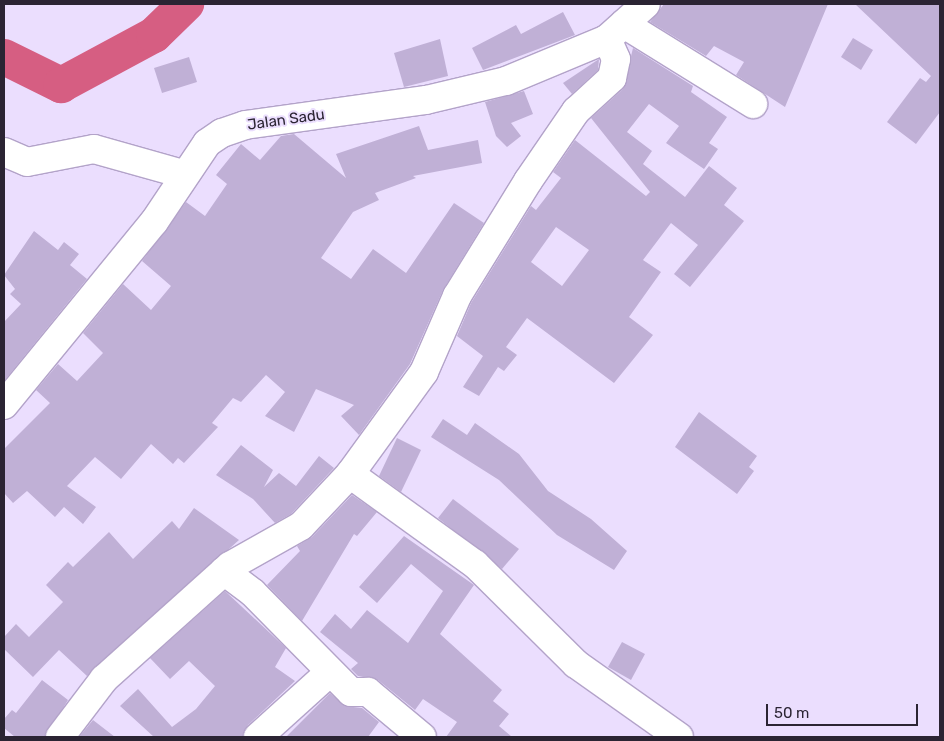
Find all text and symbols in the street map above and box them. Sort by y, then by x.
street label: Jalan Sadu [246,106,326,134]
scale bar [769,694,922,726]
text: 50 m [774,704,809,722]

